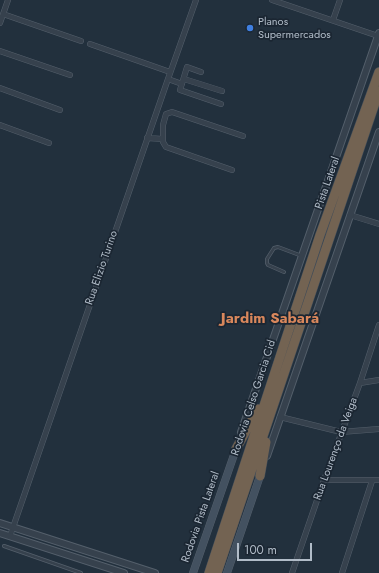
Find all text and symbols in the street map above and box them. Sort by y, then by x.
place label: Planos Supermercados [258,15,331,41]
marker: Planos Supermercados [245,23,255,33]
street label: Pista Lateral [313,155,343,211]
street label: Rua Elizio Turino [83,229,121,307]
district label: Jardim Sabará [221,310,319,328]
street label: Rodovia Celso Garcia Cid [229,339,279,457]
street label: Rua Lourenço da Veiga [311,396,361,502]
street label: Rodovia Pista Lateral [179,470,223,564]
scale bar [239,535,314,561]
text: 100 m [244,541,277,559]

